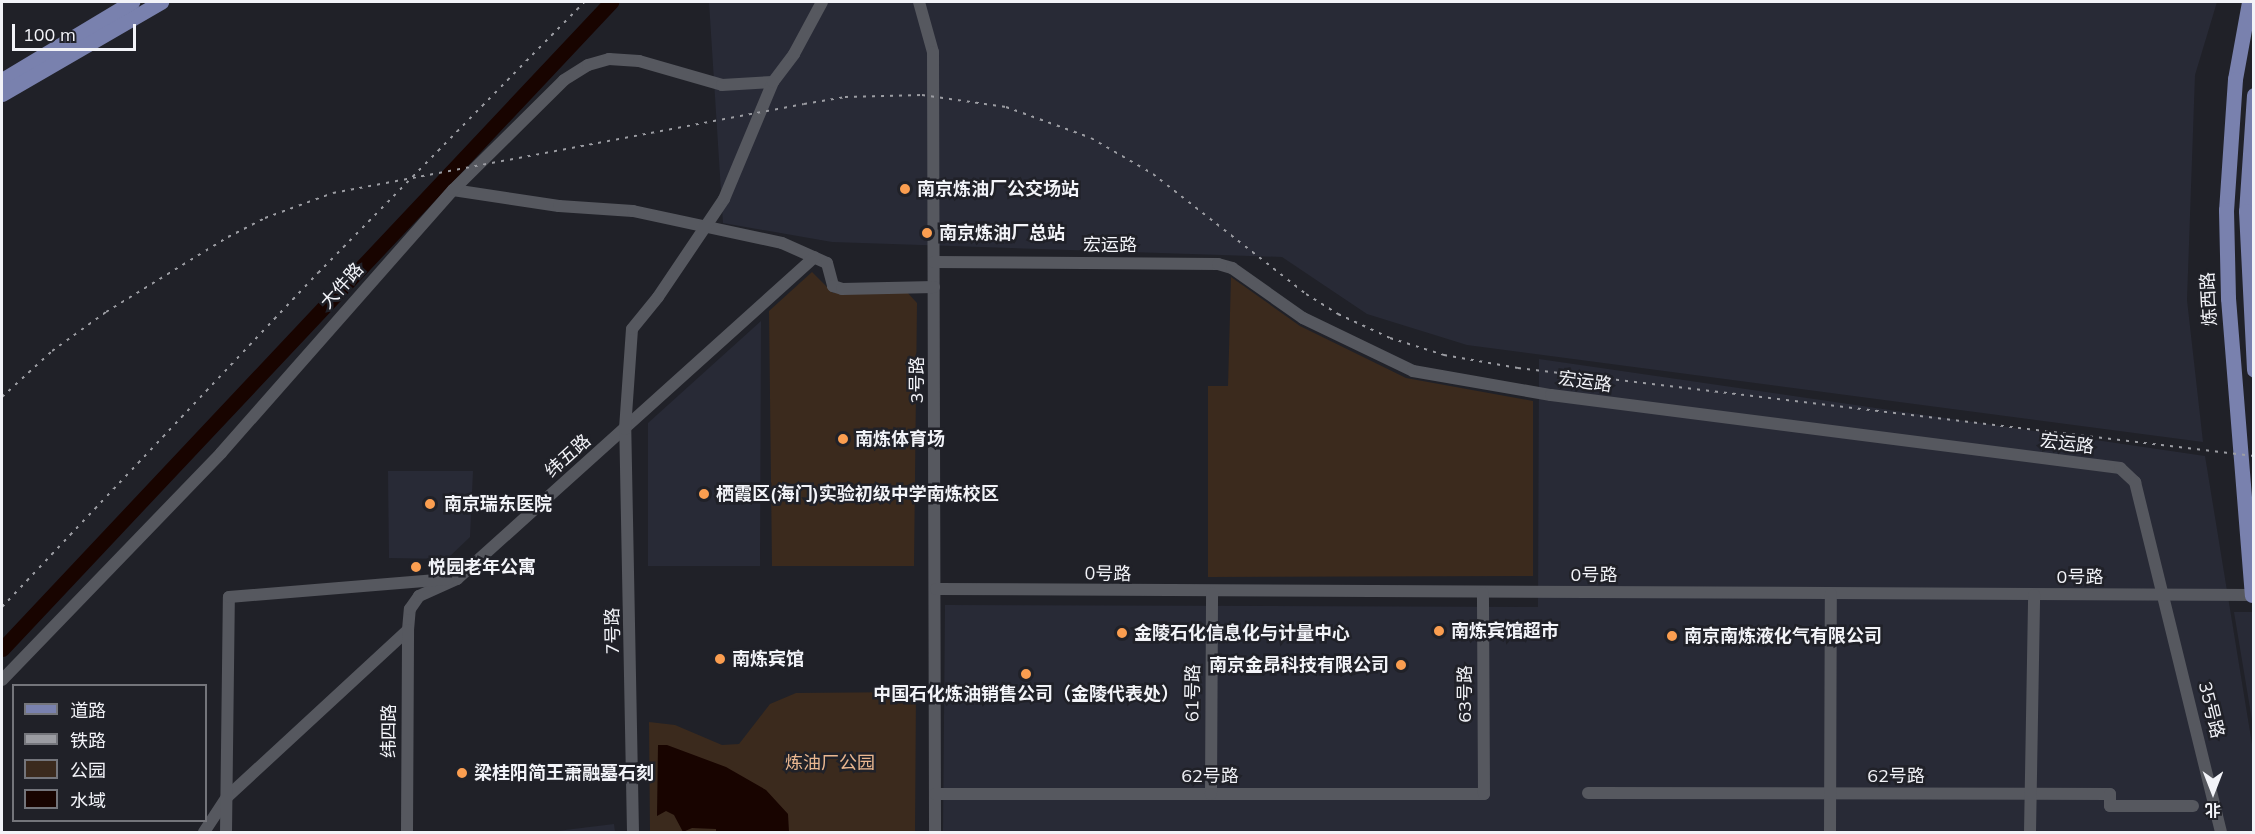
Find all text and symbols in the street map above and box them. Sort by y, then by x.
scale bar [15,12,140,50]
text: 100 m [23,23,76,46]
place label: 南京炼油厂公交场站 [917,178,1079,200]
marker: 南京炼油厂公交场站 [898,182,912,196]
place label: 南京炼油厂总站 [939,222,1065,244]
marker: 南京炼油厂总站 [920,226,934,240]
street label: 宏运路 [1083,234,1137,256]
street label: 大件路 [316,259,368,313]
street label: 炼西路 [2197,271,2221,327]
street label: 3号路 [906,357,928,403]
street label: 宏运路 [1557,368,1613,396]
place label: 南炼体育场 [855,428,945,450]
street label: 纬五路 [541,430,595,482]
street label: 宏运路 [2039,430,2095,458]
marker: 南炼体育场 [836,432,850,446]
place label: 栖霞区(海门)实验初级中学南炼校区 [716,483,999,505]
marker: 栖霞区(海门)实验初级中学南炼校区 [697,487,711,501]
place label: 南京瑞东医院 [444,493,552,515]
marker: 南京瑞东医院 [421,495,439,513]
place label: 悦园老年公寓 [428,556,536,578]
marker: 悦园老年公寓 [409,560,423,574]
street label: 0号路 [1084,563,1132,585]
street label: 0号路 [1571,564,1617,586]
street label: 0号路 [2057,566,2103,588]
street label: 7号路 [602,607,624,655]
place label: 南炼宾馆超市 [1451,620,1559,642]
place label: 金陵石化信息化与计量中心 [1134,622,1350,644]
marker: 南炼宾馆超市 [1432,624,1446,638]
place label: 南京南炼液化气有限公司 [1684,625,1882,647]
marker: 金陵石化信息化与计量中心 [1115,626,1129,640]
marker: 南京南炼液化气有限公司 [1665,629,1679,643]
place label: 南炼宾馆 [732,648,804,670]
marker: 南炼宾馆 [713,652,727,666]
place label: 南京金昂科技有限公司 [1209,654,1389,676]
marker: 南京金昂科技有限公司 [1394,658,1408,672]
street label: 61号路 [1182,664,1204,722]
street label: 63号路 [1454,665,1476,723]
marker: 中国石化炼油销售公司（金陵代表处） [1019,667,1033,681]
street label: 35号路 [2194,679,2228,741]
place label: 中国石化炼油销售公司（金陵代表处） [873,683,1179,705]
legend [12,684,207,822]
text: 道路 [70,699,106,722]
street label: 纬四路 [378,704,400,758]
text: 铁路 [70,729,106,752]
park label: 炼油厂公园 [785,752,875,774]
text: 公园 [70,759,106,782]
place label: 梁桂阳简王萧融墓石刻 [474,762,654,784]
north arrow [2183,762,2243,822]
street label: 62号路 [1181,765,1239,787]
street label: 62号路 [1867,765,1925,787]
marker: 梁桂阳简王萧融墓石刻 [455,766,469,780]
text: 水域 [70,789,106,812]
text: 北 [2205,800,2221,820]

